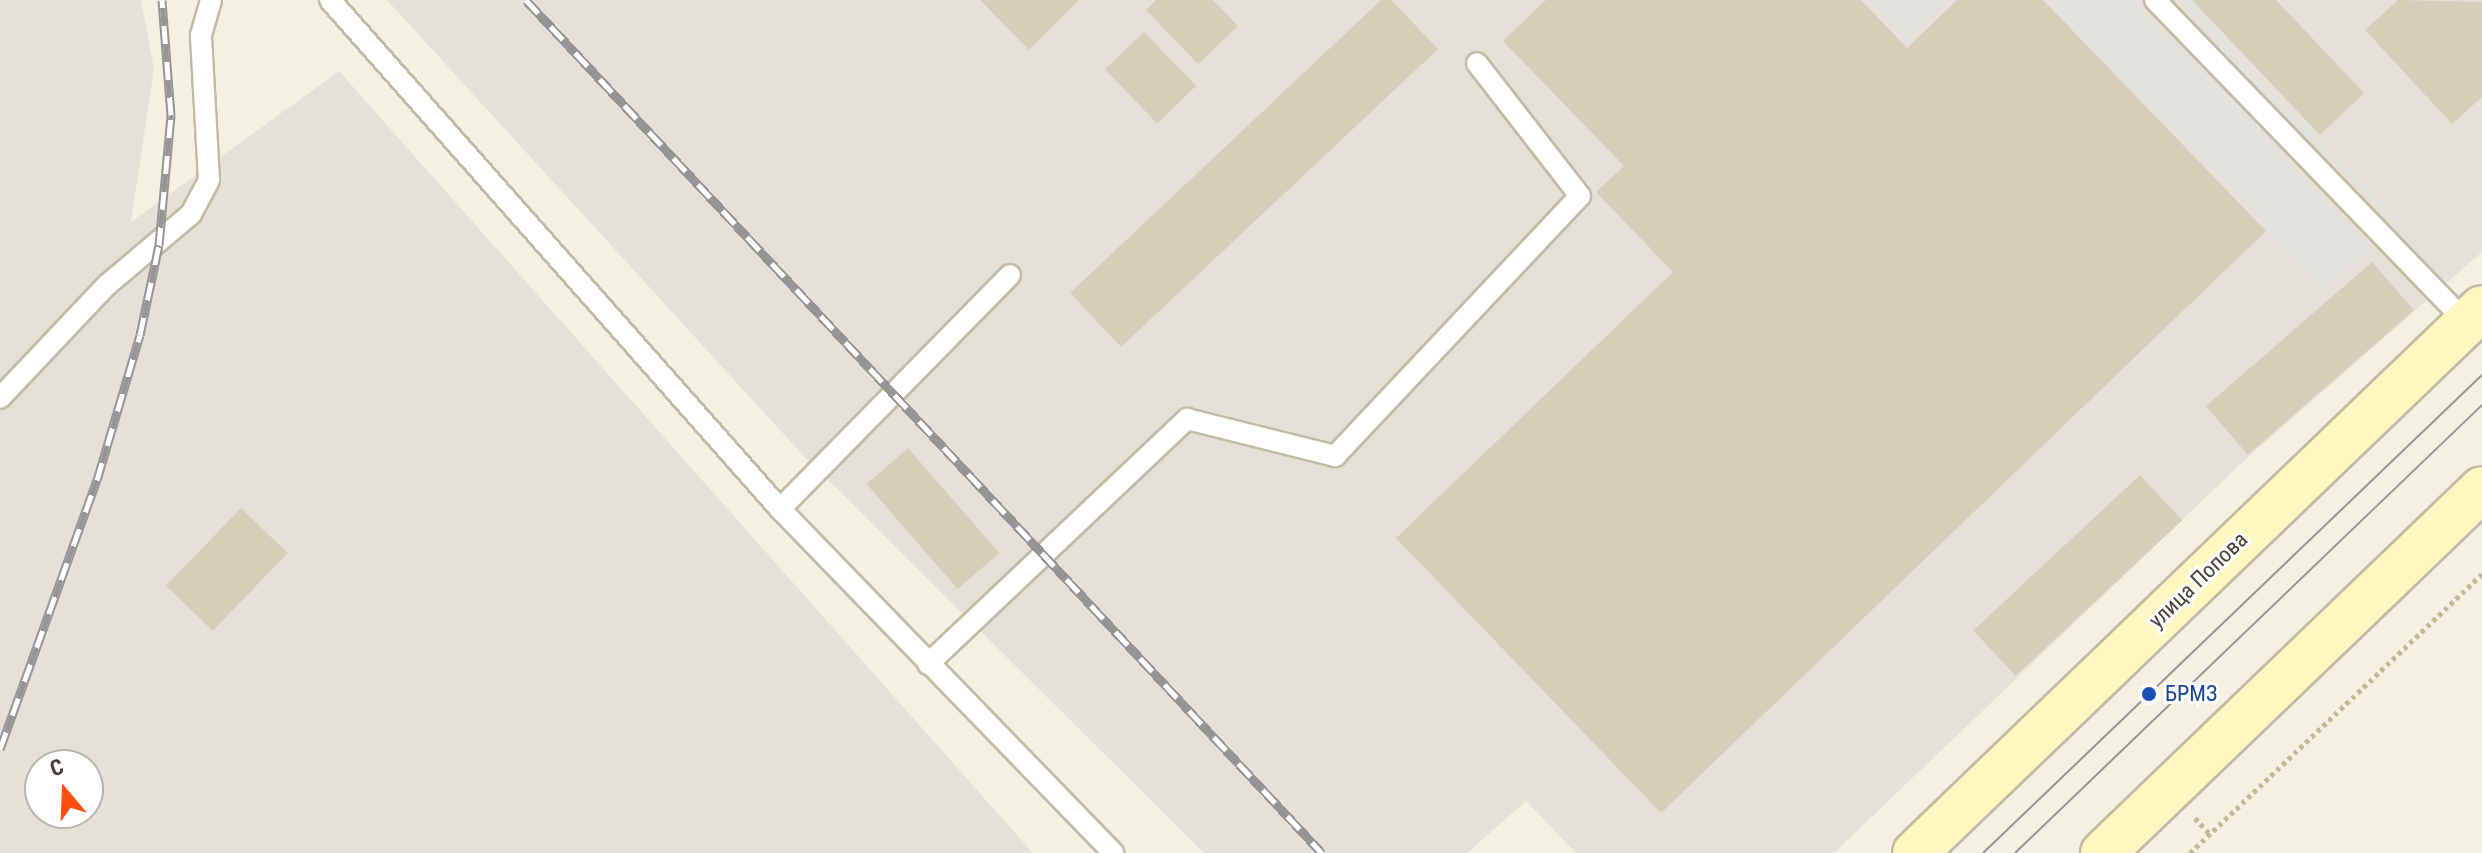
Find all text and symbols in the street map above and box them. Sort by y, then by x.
street label: улица Попова [2143,526,2253,634]
place label: БРМЗ [2165,681,2217,707]
marker: БРМЗ [2140,685,2158,703]
north arrow [24,749,104,829]
text: С [47,754,67,782]

